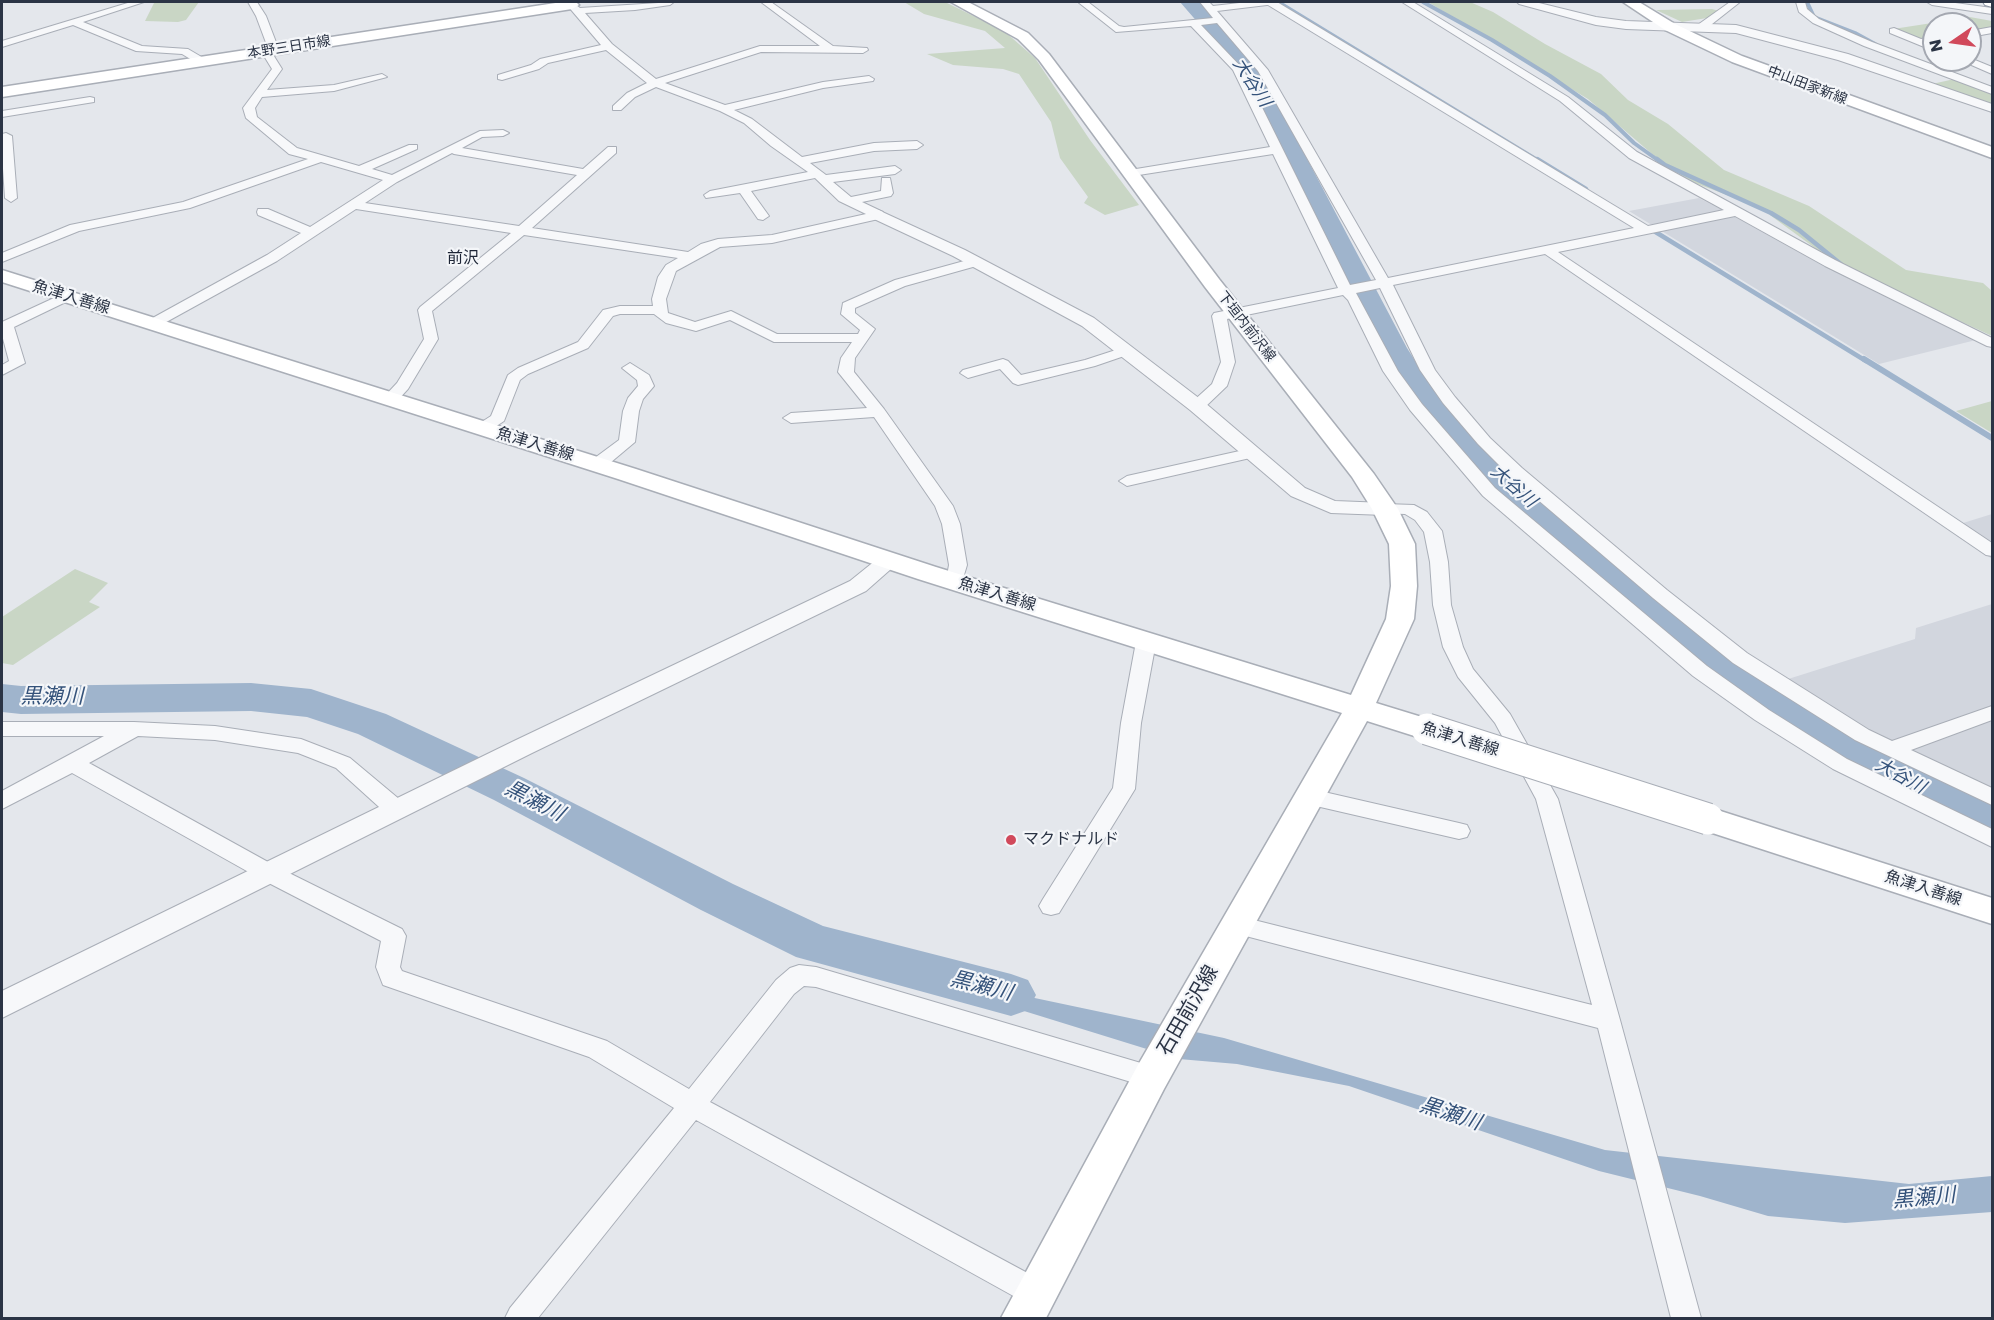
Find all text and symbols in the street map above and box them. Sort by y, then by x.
north arrow [1922,12,1982,72]
street label: 本野三日市線 [246,33,332,63]
text: N [1923,37,1948,54]
water label: 大谷川 [1227,54,1275,112]
street label: 中山田家新線 [1765,63,1849,109]
district label: 前沢 [447,249,479,269]
street label: 魚津入善線 [30,277,112,319]
street label: 下垣内前沢線 [1214,289,1278,365]
street label: 魚津入善線 [494,424,576,466]
water label: 大谷川 [1486,461,1540,513]
street label: 魚津入善線 [956,574,1038,616]
water label: 黒瀬川 [21,685,83,711]
street label: 魚津入善線 [1419,719,1501,761]
water label: 大谷川 [1871,755,1929,799]
water label: 黒瀬川 [500,776,568,828]
place label: マクドナルド [1023,830,1119,850]
marker: マクドナルド [1004,833,1018,847]
street label: 魚津入善線 [1882,868,1964,910]
street label: 石田前沢線 [1154,962,1224,1060]
water label: 黒瀬川 [947,967,1015,1007]
water label: 黒瀬川 [1416,1093,1484,1137]
water label: 黒瀬川 [1892,1184,1956,1214]

